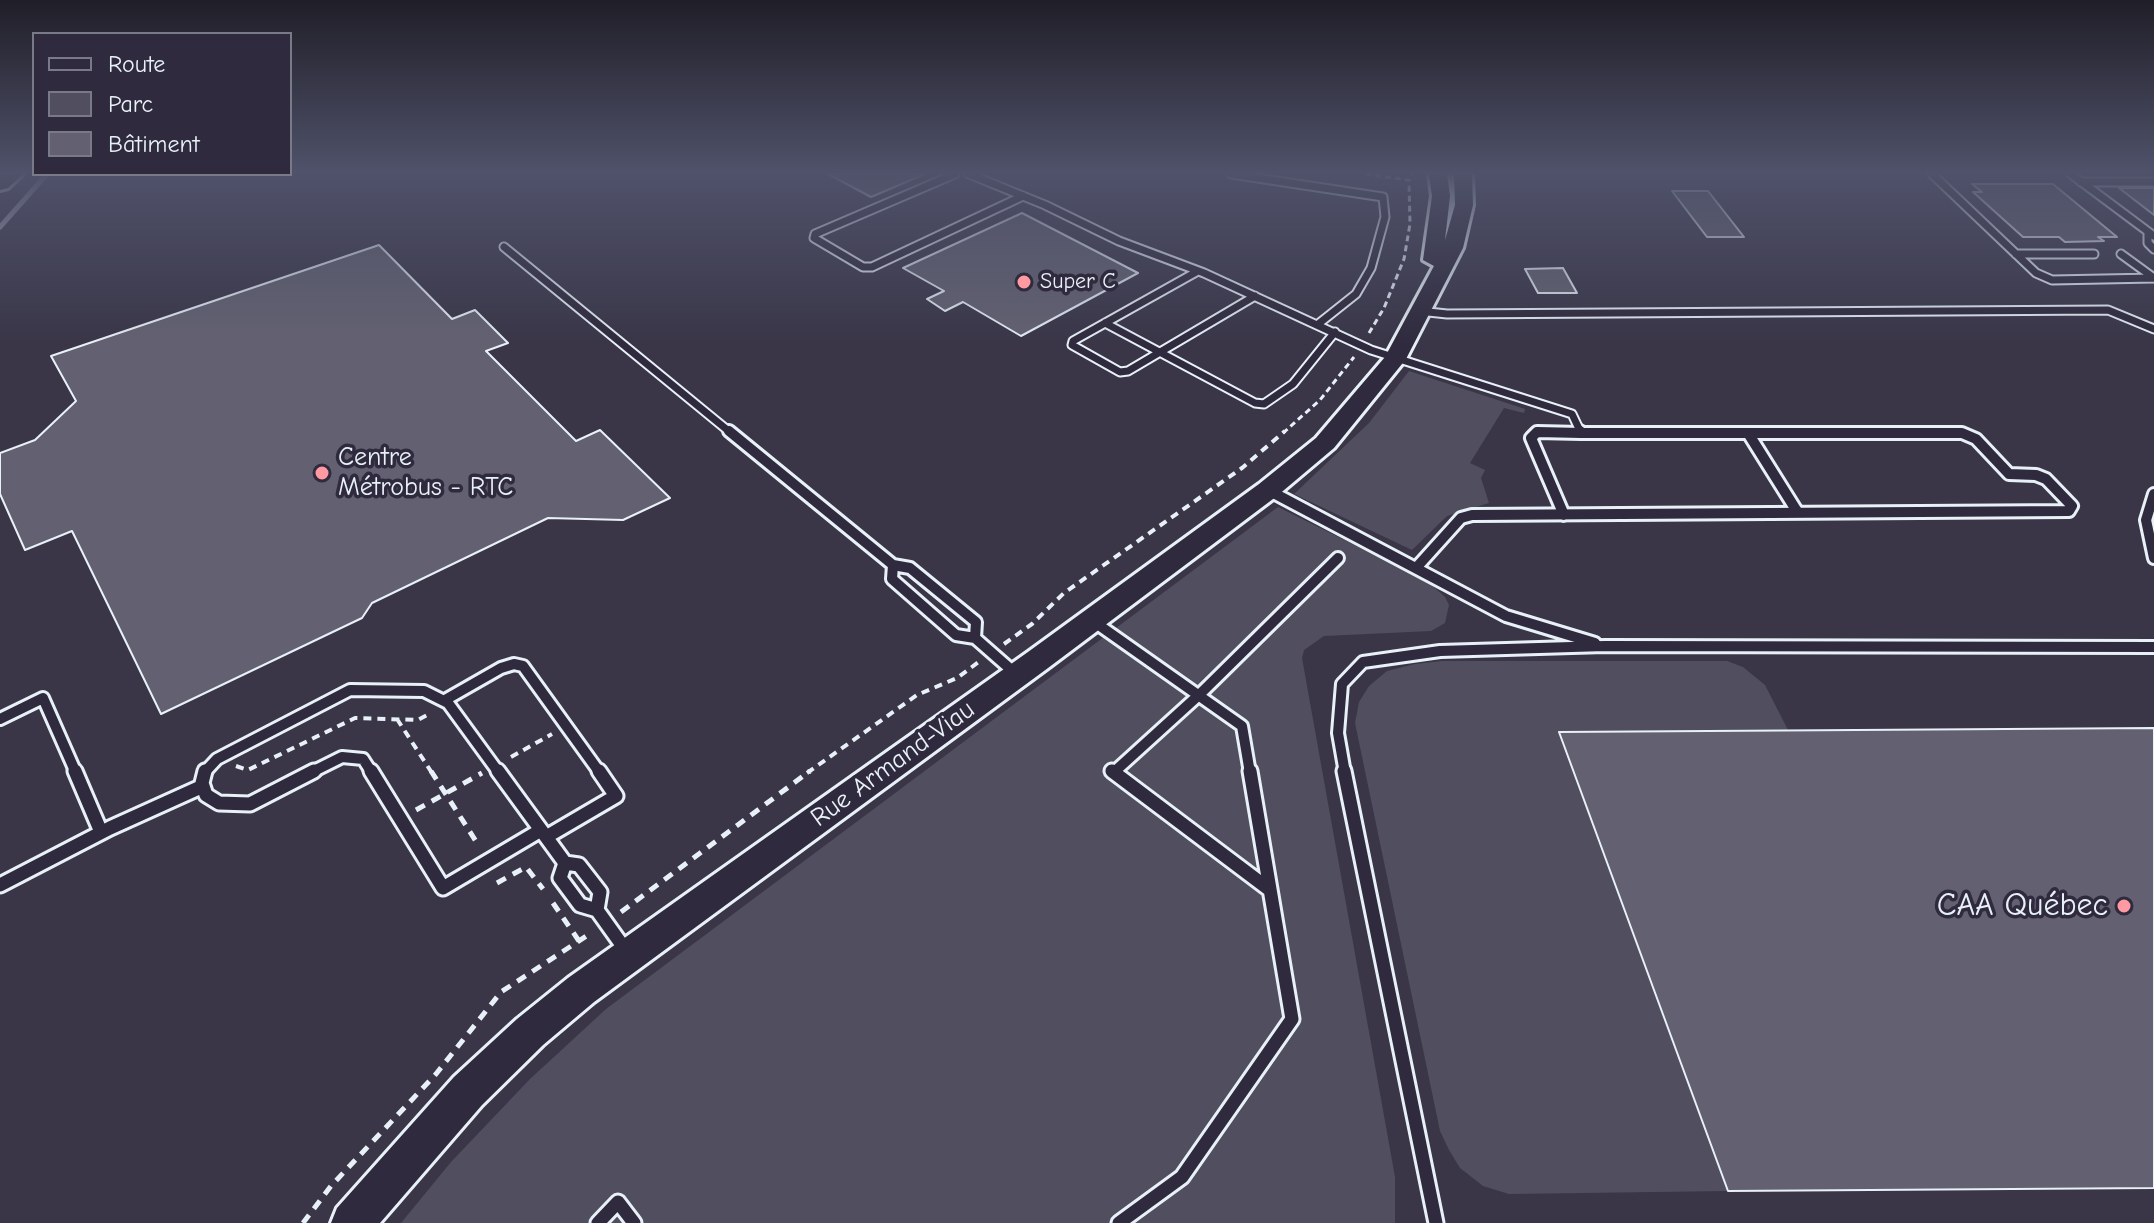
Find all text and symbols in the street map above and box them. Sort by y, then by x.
legend [32,32,292,176]
text: Route [108,50,165,78]
text: Parc [108,90,153,118]
text: Bâtiment [108,130,200,158]
place label: Super C [1040,269,1116,295]
marker: Super C [1015,273,1033,291]
place label: Centre Métrobus - RTC [338,442,513,504]
marker: Centre Métrobus - RTC [313,464,331,482]
street label: Rue Armand-Viau [805,694,981,834]
place label: CAA Québec [1937,887,2108,925]
marker: CAA Québec [2115,897,2133,915]

